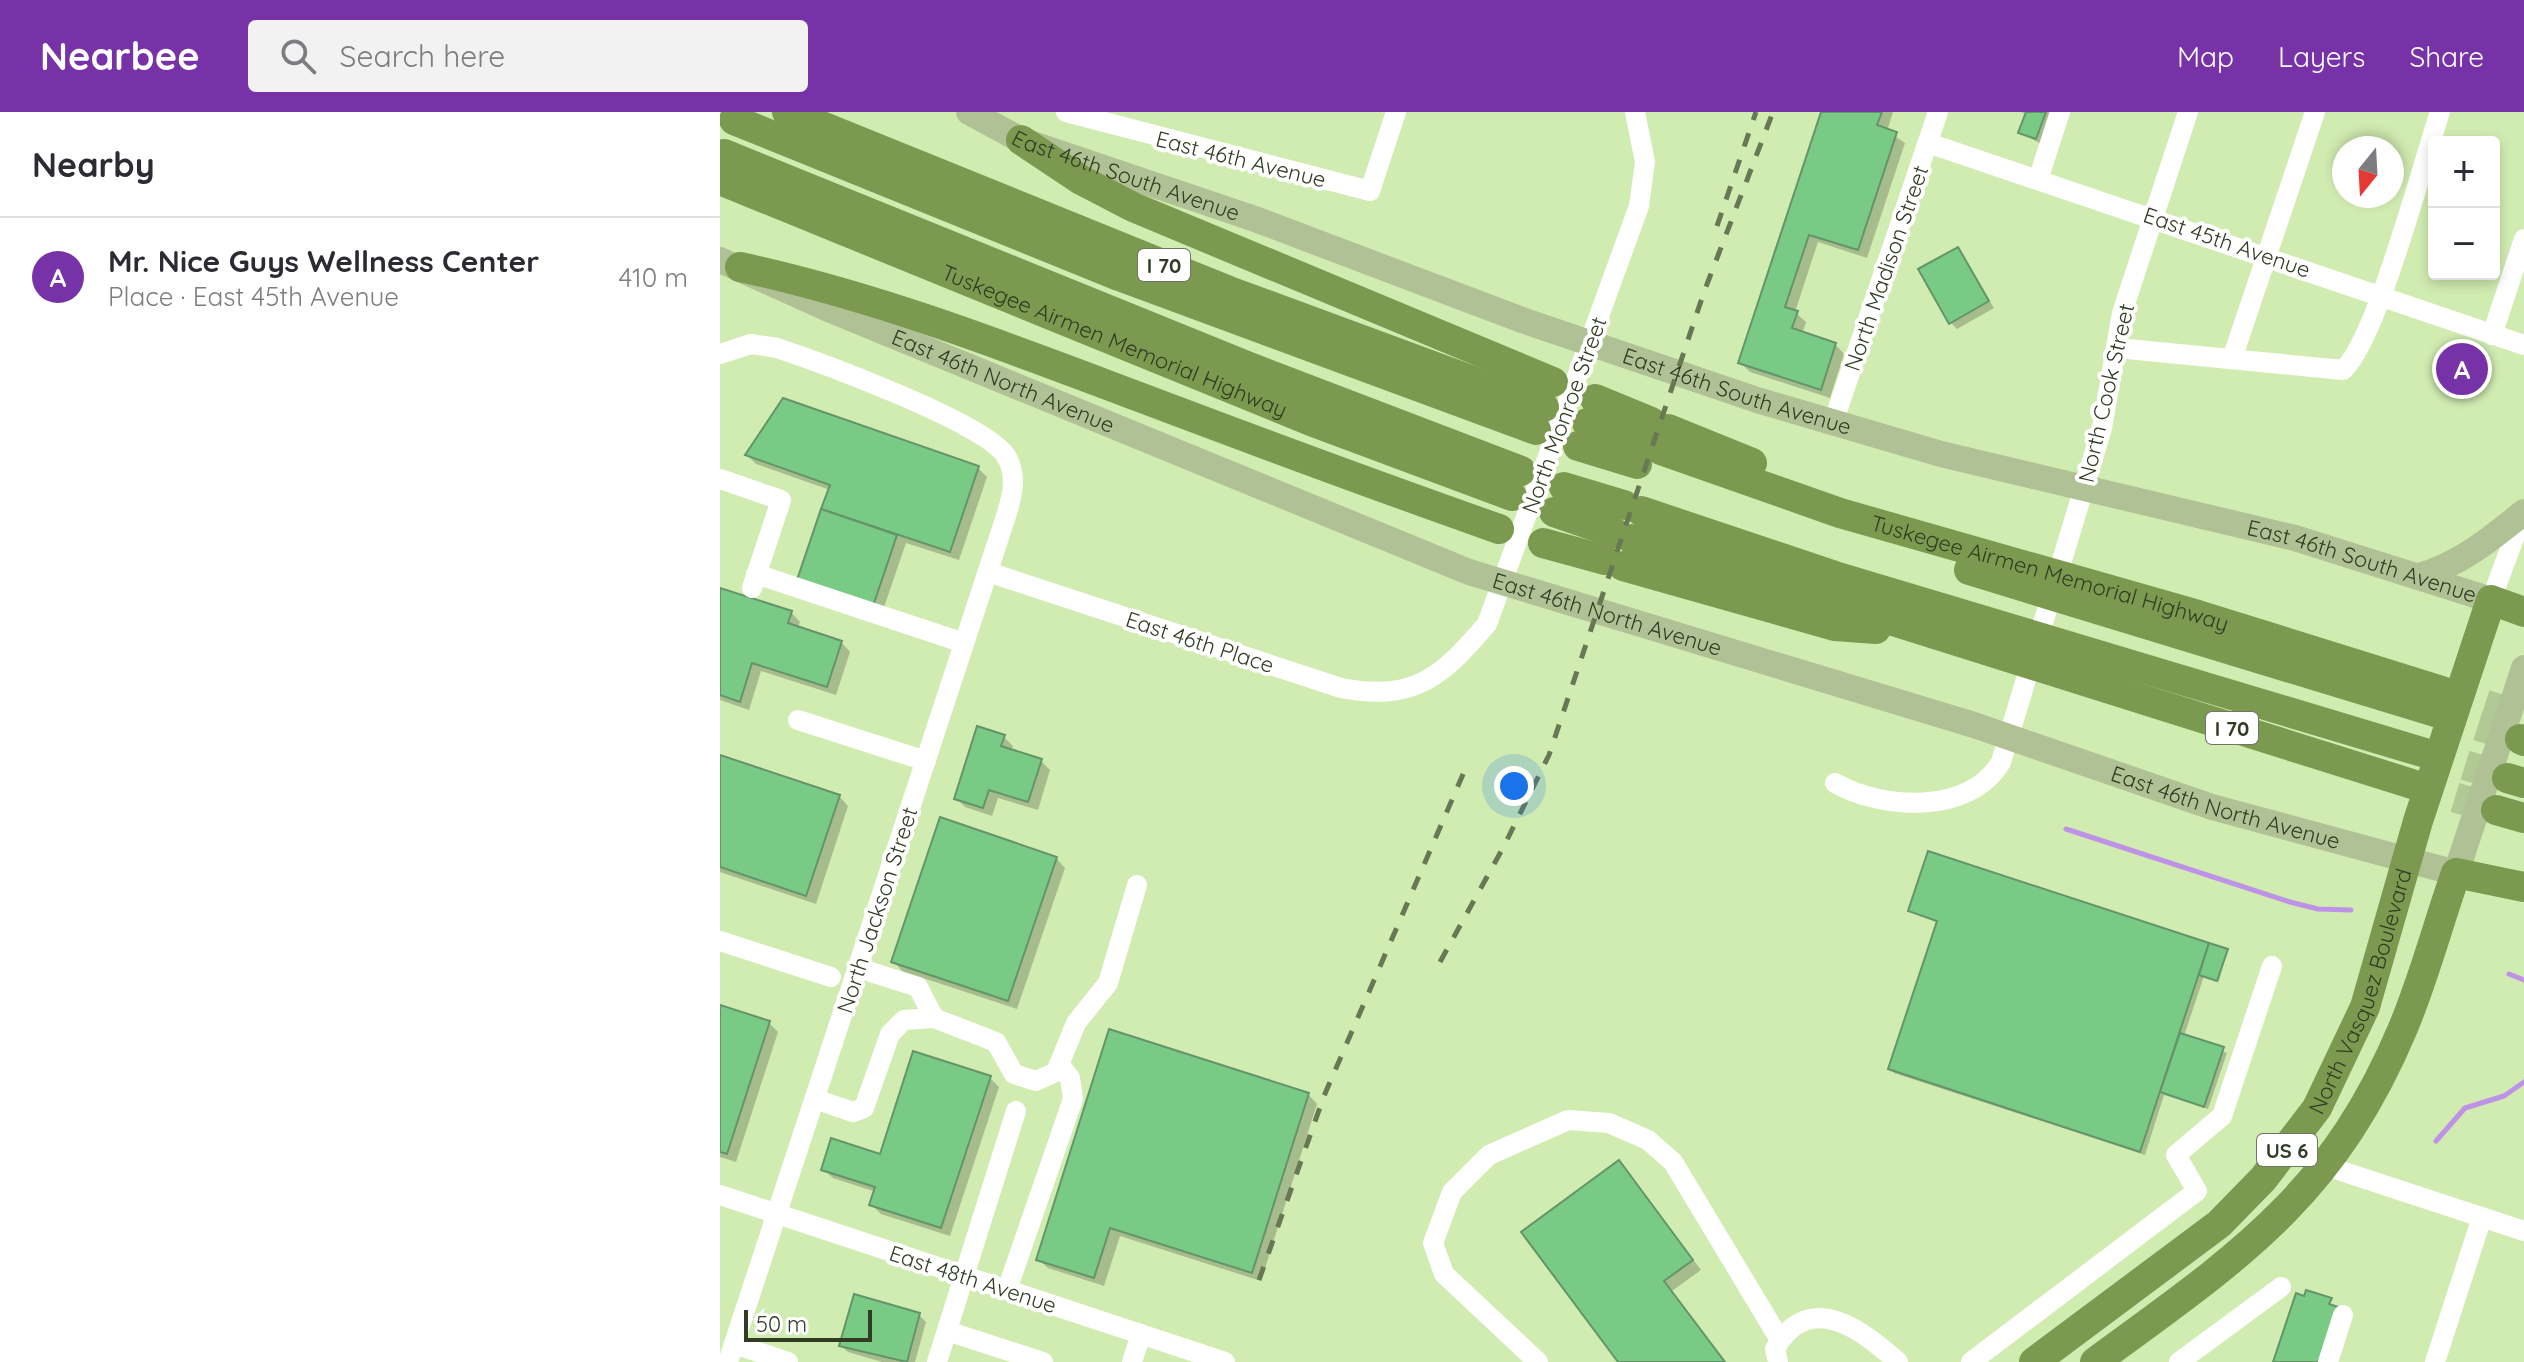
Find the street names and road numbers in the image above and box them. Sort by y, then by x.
street label: East 46th South Avenue [1007,124,1244,227]
street label: East 46th Avenue [1153,124,1329,194]
street label: North Madison Street [1838,161,1934,375]
street label: East 45th Avenue [2140,200,2314,284]
road number: I 70 [1138,249,1190,281]
street label: Tuskegee Airmen Memorial Highway [937,258,1292,424]
street label: North Cook Street [2072,301,2140,485]
street label: North Monroe Street [1515,313,1613,517]
street label: East 46th North Avenue [888,323,1119,439]
street label: East 46th South Avenue [1619,341,1855,441]
street label: Tuskegee Airmen Memorial Highway [1868,509,2232,638]
street label: East 46th South Avenue [2244,513,2480,609]
street label: East 46th North Avenue [1489,566,1725,662]
street label: East 46th Place [1122,605,1278,679]
road number: I 70 [2206,712,2258,744]
street label: East 46th North Avenue [2107,759,2343,855]
street label: North Jackson Street [830,803,924,1017]
street label: North Vasquez Boulevard [2302,865,2418,1119]
road number: US 6 [2257,1134,2317,1166]
street label: East 48th Avenue [886,1239,1060,1319]

